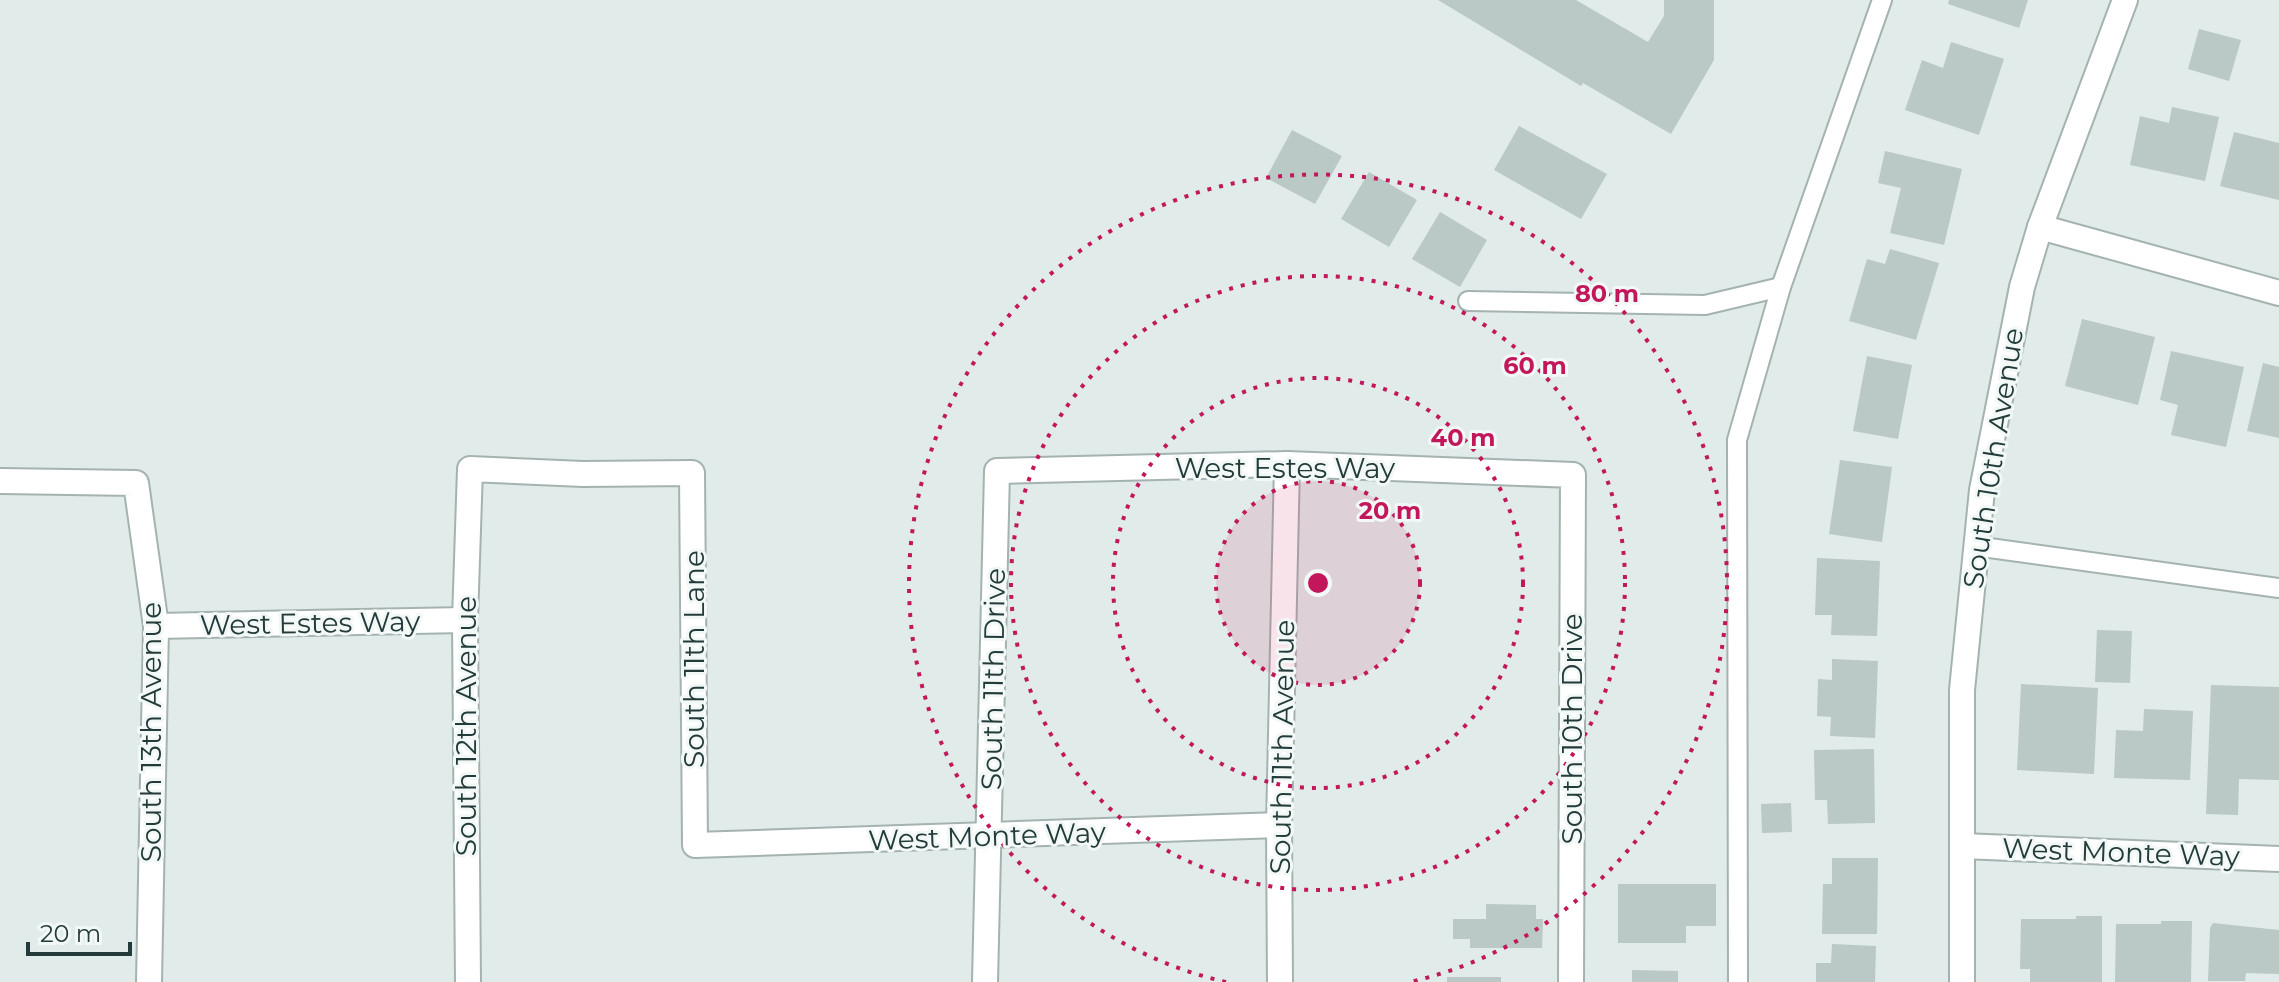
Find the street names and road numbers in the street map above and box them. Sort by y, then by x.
street label: South 10th Avenue [1956,325,2030,591]
street label: West Estes Way [1175,451,1396,485]
street label: South 11th Lane [677,550,711,768]
street label: South 11th Drive [974,568,1012,790]
street label: South 12th Avenue [449,596,483,856]
street label: South 13th Avenue [134,602,168,862]
street label: West Estes Way [199,604,421,642]
street label: South 10th Drive [1555,613,1589,845]
street label: South 11th Avenue [1263,619,1301,875]
street label: West Monte Way [868,815,1107,857]
street label: West Monte Way [2002,831,2241,873]

